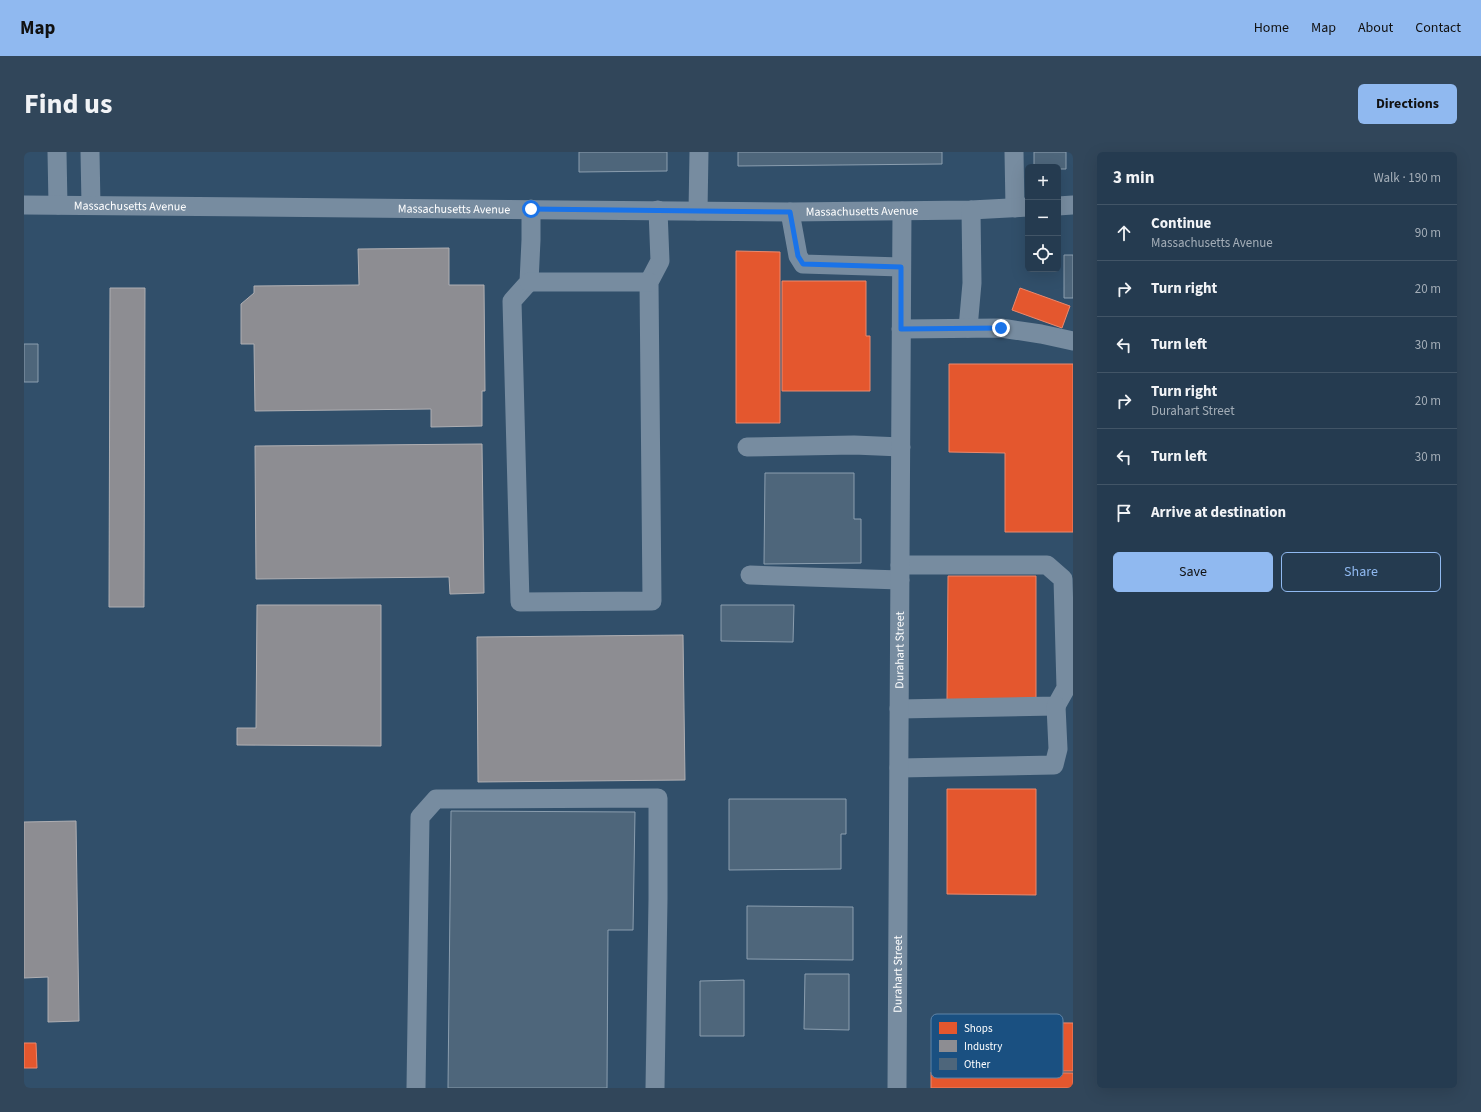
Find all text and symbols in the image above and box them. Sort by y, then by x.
text: Map [20,15,55,42]
text: Home [1254,18,1289,38]
text: Map [1311,18,1336,38]
text: About [1358,18,1393,38]
text: Contact [1415,18,1461,38]
text: Find us [24,84,112,124]
button: Directions [1358,84,1457,124]
map controls [1025,164,1061,272]
button: + [1025,164,1061,200]
text: 3 min [1113,166,1154,190]
text: Walk · 190 m [1373,169,1441,187]
street label: Massachusetts Avenue [74,197,186,215]
street label: Massachusetts Avenue [398,200,510,218]
route start [522,200,540,218]
button: − [1025,200,1061,236]
street label: Massachusetts Avenue [806,203,918,221]
text: Continue [1151,213,1211,234]
icon: ahead [1113,222,1135,244]
text: 90 m [1415,224,1441,242]
text: Massachusetts Avenue [1151,234,1273,252]
button: locate [1025,236,1061,272]
icon: right [1113,278,1135,300]
text: Turn right [1151,278,1217,299]
text: 20 m [1415,280,1441,298]
route end [992,319,1010,337]
icon: left [1113,334,1135,356]
text: Turn left [1151,334,1207,355]
text: 30 m [1415,336,1441,354]
text: Turn right [1151,381,1217,402]
icon: right [1113,390,1135,412]
text: 20 m [1415,392,1441,410]
text: Durahart Street [1151,402,1235,420]
icon: left [1113,446,1135,468]
text: Turn left [1151,446,1207,467]
text: 30 m [1415,448,1441,466]
icon: arrive [1113,502,1135,524]
text: Arrive at destination [1151,502,1286,523]
button: Save [1113,552,1273,592]
button: Share [1281,552,1441,592]
street label: Durahart Street [891,611,909,689]
street label: Durahart Street [889,935,907,1013]
legend [931,1014,1063,1078]
text: Shops [964,1021,993,1036]
text: Industry [964,1039,1002,1054]
text: Other [964,1057,990,1072]

